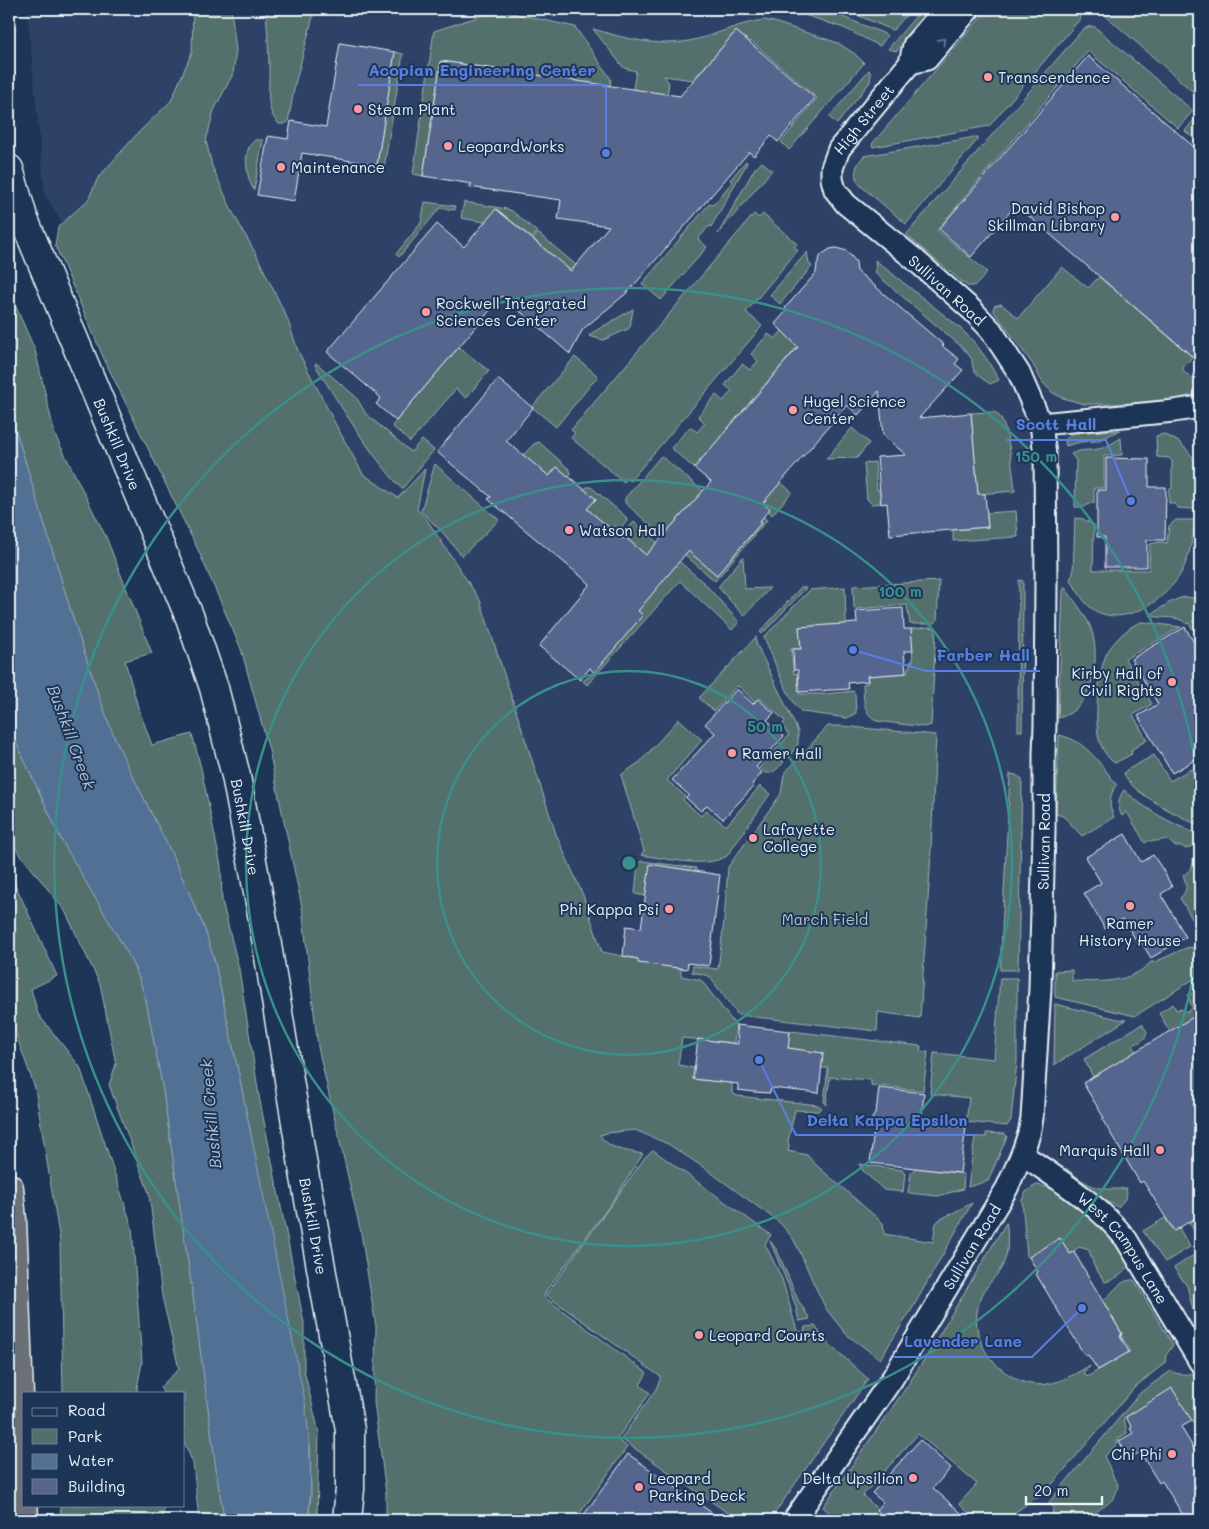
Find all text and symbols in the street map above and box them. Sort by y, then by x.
one-way arrow [937,37,946,46]
callout: Acopian Engineering Center [358,54,606,85]
text: Acopian Engineering Center [368,59,596,80]
place label: Transcendence [998,67,1110,87]
marker: Transcendence [982,71,994,83]
street label: High Street [829,80,898,158]
place label: Steam Plant [368,99,456,119]
marker: Steam Plant [352,103,364,115]
place label: LeopardWorks [458,136,565,156]
marker: LeopardWorks [442,140,454,152]
place label: Maintenance [291,157,385,177]
marker: Maintenance [275,161,287,173]
place label: David Bishop Skillman Library [988,198,1105,235]
marker: David Bishop Skillman Library [1109,211,1121,223]
street label: Sullivan Road [904,250,990,330]
place label: Rockwell Integrated Sciences Center [436,293,586,330]
marker: Rockwell Integrated Sciences Center [420,306,432,318]
place label: Hugel Science Center [803,391,906,428]
street label: Bushkill Drive [90,395,146,493]
marker: Hugel Science Center [787,404,799,416]
callout: Scott Hall [1006,409,1106,440]
text: Scott Hall [1016,413,1096,434]
text: 150 m [1015,446,1057,466]
place label: Watson Hall [579,520,665,540]
marker: Watson Hall [563,524,575,536]
text: 100 m [878,581,922,601]
callout: Farber Hall [926,640,1040,671]
text: Farber Hall [936,644,1030,665]
place label: Kirby Hall of Civil Rights [1071,663,1163,700]
marker: Kirby Hall of Civil Rights [1166,676,1178,688]
water label: Bushkill Creek [43,682,101,793]
text: 50 m [747,716,783,736]
place label: Ramer Hall [742,743,822,763]
marker: Ramer Hall [726,747,738,759]
street label: Bushkill Drive [227,777,264,877]
street label: Sullivan Road [1033,793,1054,890]
place label: Lafayette College [763,819,835,856]
marker: Lafayette College [747,832,759,844]
centre of rings [620,854,638,872]
place label: Phi Kappa Psi [560,899,659,919]
marker: Ramer History House [1124,900,1136,912]
marker: Phi Kappa Psi [663,903,675,915]
park label: March Field [782,909,868,929]
place label: Ramer History House [1079,913,1181,950]
water label: Bushkill Creek [195,1058,225,1170]
callout: Delta Kappa Epsilon [796,1104,977,1135]
text: Delta Kappa Epsilon [806,1109,968,1130]
place label: Marquis Hall [1059,1140,1150,1160]
marker: Marquis Hall [1154,1144,1166,1156]
street label: Bushkill Drive [295,1176,332,1276]
street label: West Campus Lane [1074,1187,1173,1308]
street label: Sullivan Road [938,1200,1005,1293]
place label: Leopard Courts [709,1325,825,1345]
callout: Lavender Lane [894,1326,1032,1357]
marker: Leopard Courts [693,1329,705,1341]
text: Lavender Lane [904,1330,1022,1351]
legend [22,1392,185,1506]
text: Road [68,1400,105,1420]
text: Park [68,1426,102,1446]
place label: Chi Phi [1111,1444,1162,1464]
marker: Chi Phi [1166,1448,1178,1460]
text: Water [68,1450,114,1470]
place label: Leopard Parking Deck [649,1468,746,1505]
place label: Delta Upsilion [802,1468,903,1488]
marker: Delta Upsilion [907,1472,919,1484]
scale bar [1026,1474,1103,1506]
text: Building [68,1476,125,1496]
text: 20 m [1034,1480,1068,1500]
marker: Leopard Parking Deck [633,1481,645,1493]

